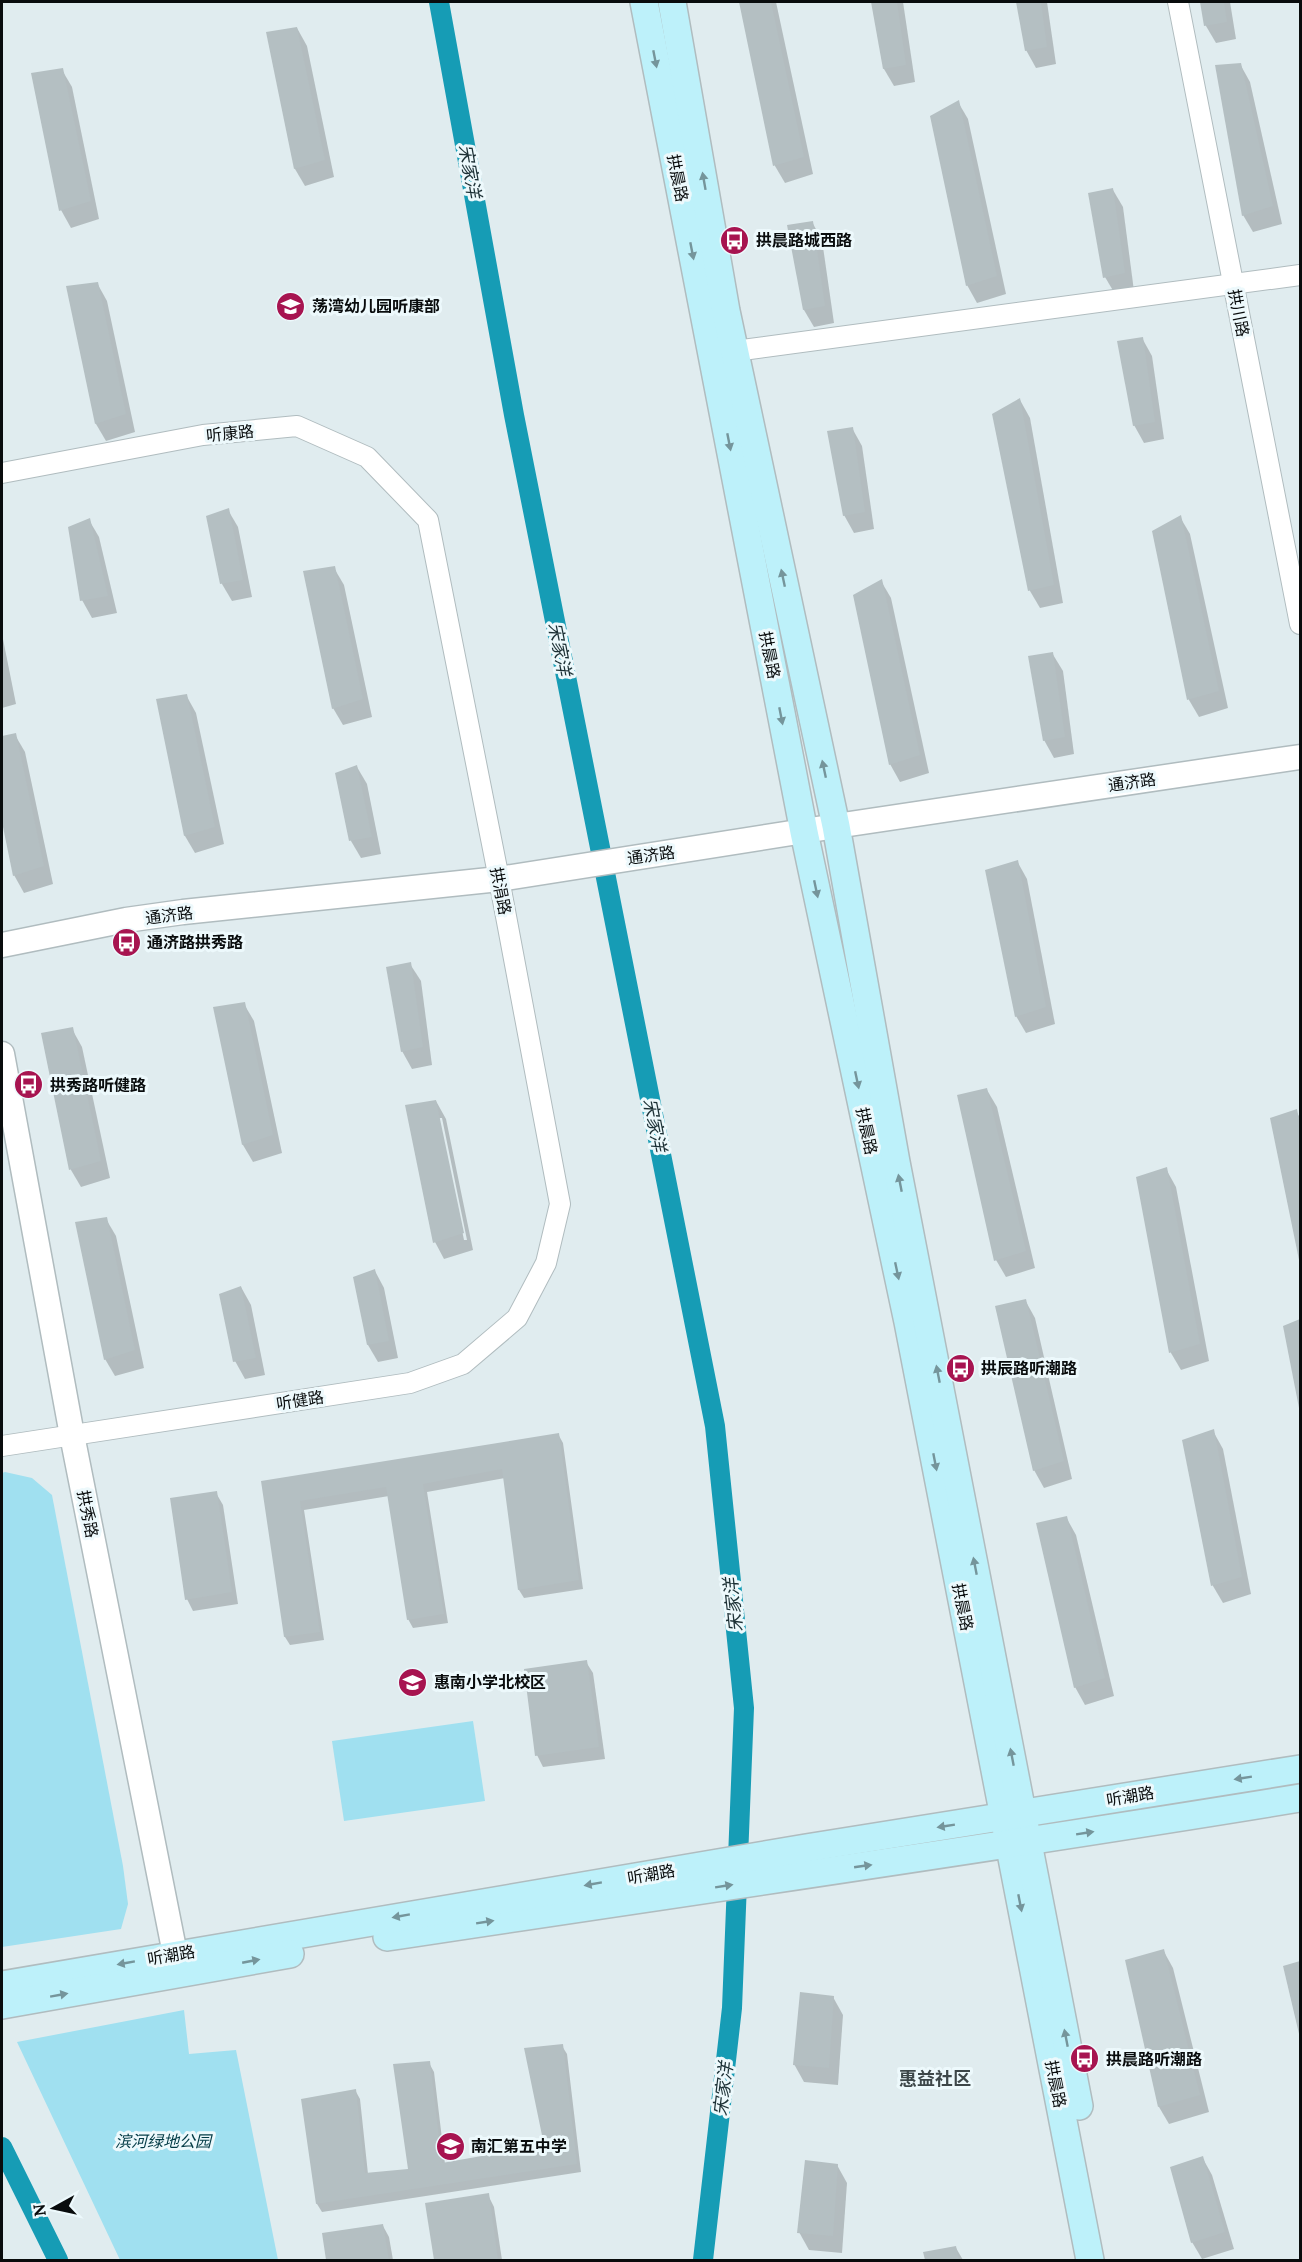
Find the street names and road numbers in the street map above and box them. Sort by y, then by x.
street label: 拱晨路 [664,153,692,203]
street label: 拱川路 [1225,288,1253,338]
street label: 听康路 [205,421,255,445]
street label: 拱晨路 [756,630,784,680]
street label: 通济路 [1107,769,1157,795]
street label: 通济路 [626,842,676,868]
street label: 拱涓路 [487,866,515,916]
street label: 通济路 [144,902,194,928]
street label: 拱晨路 [852,1105,882,1157]
street label: 听健路 [275,1386,325,1414]
street label: 拱秀路 [74,1489,102,1539]
street label: 拱晨路 [949,1582,977,1632]
street label: 听潮路 [1105,1782,1155,1810]
street label: 听潮路 [626,1860,676,1888]
street label: 听潮路 [146,1941,196,1969]
street label: 拱晨路 [1042,2059,1070,2109]

